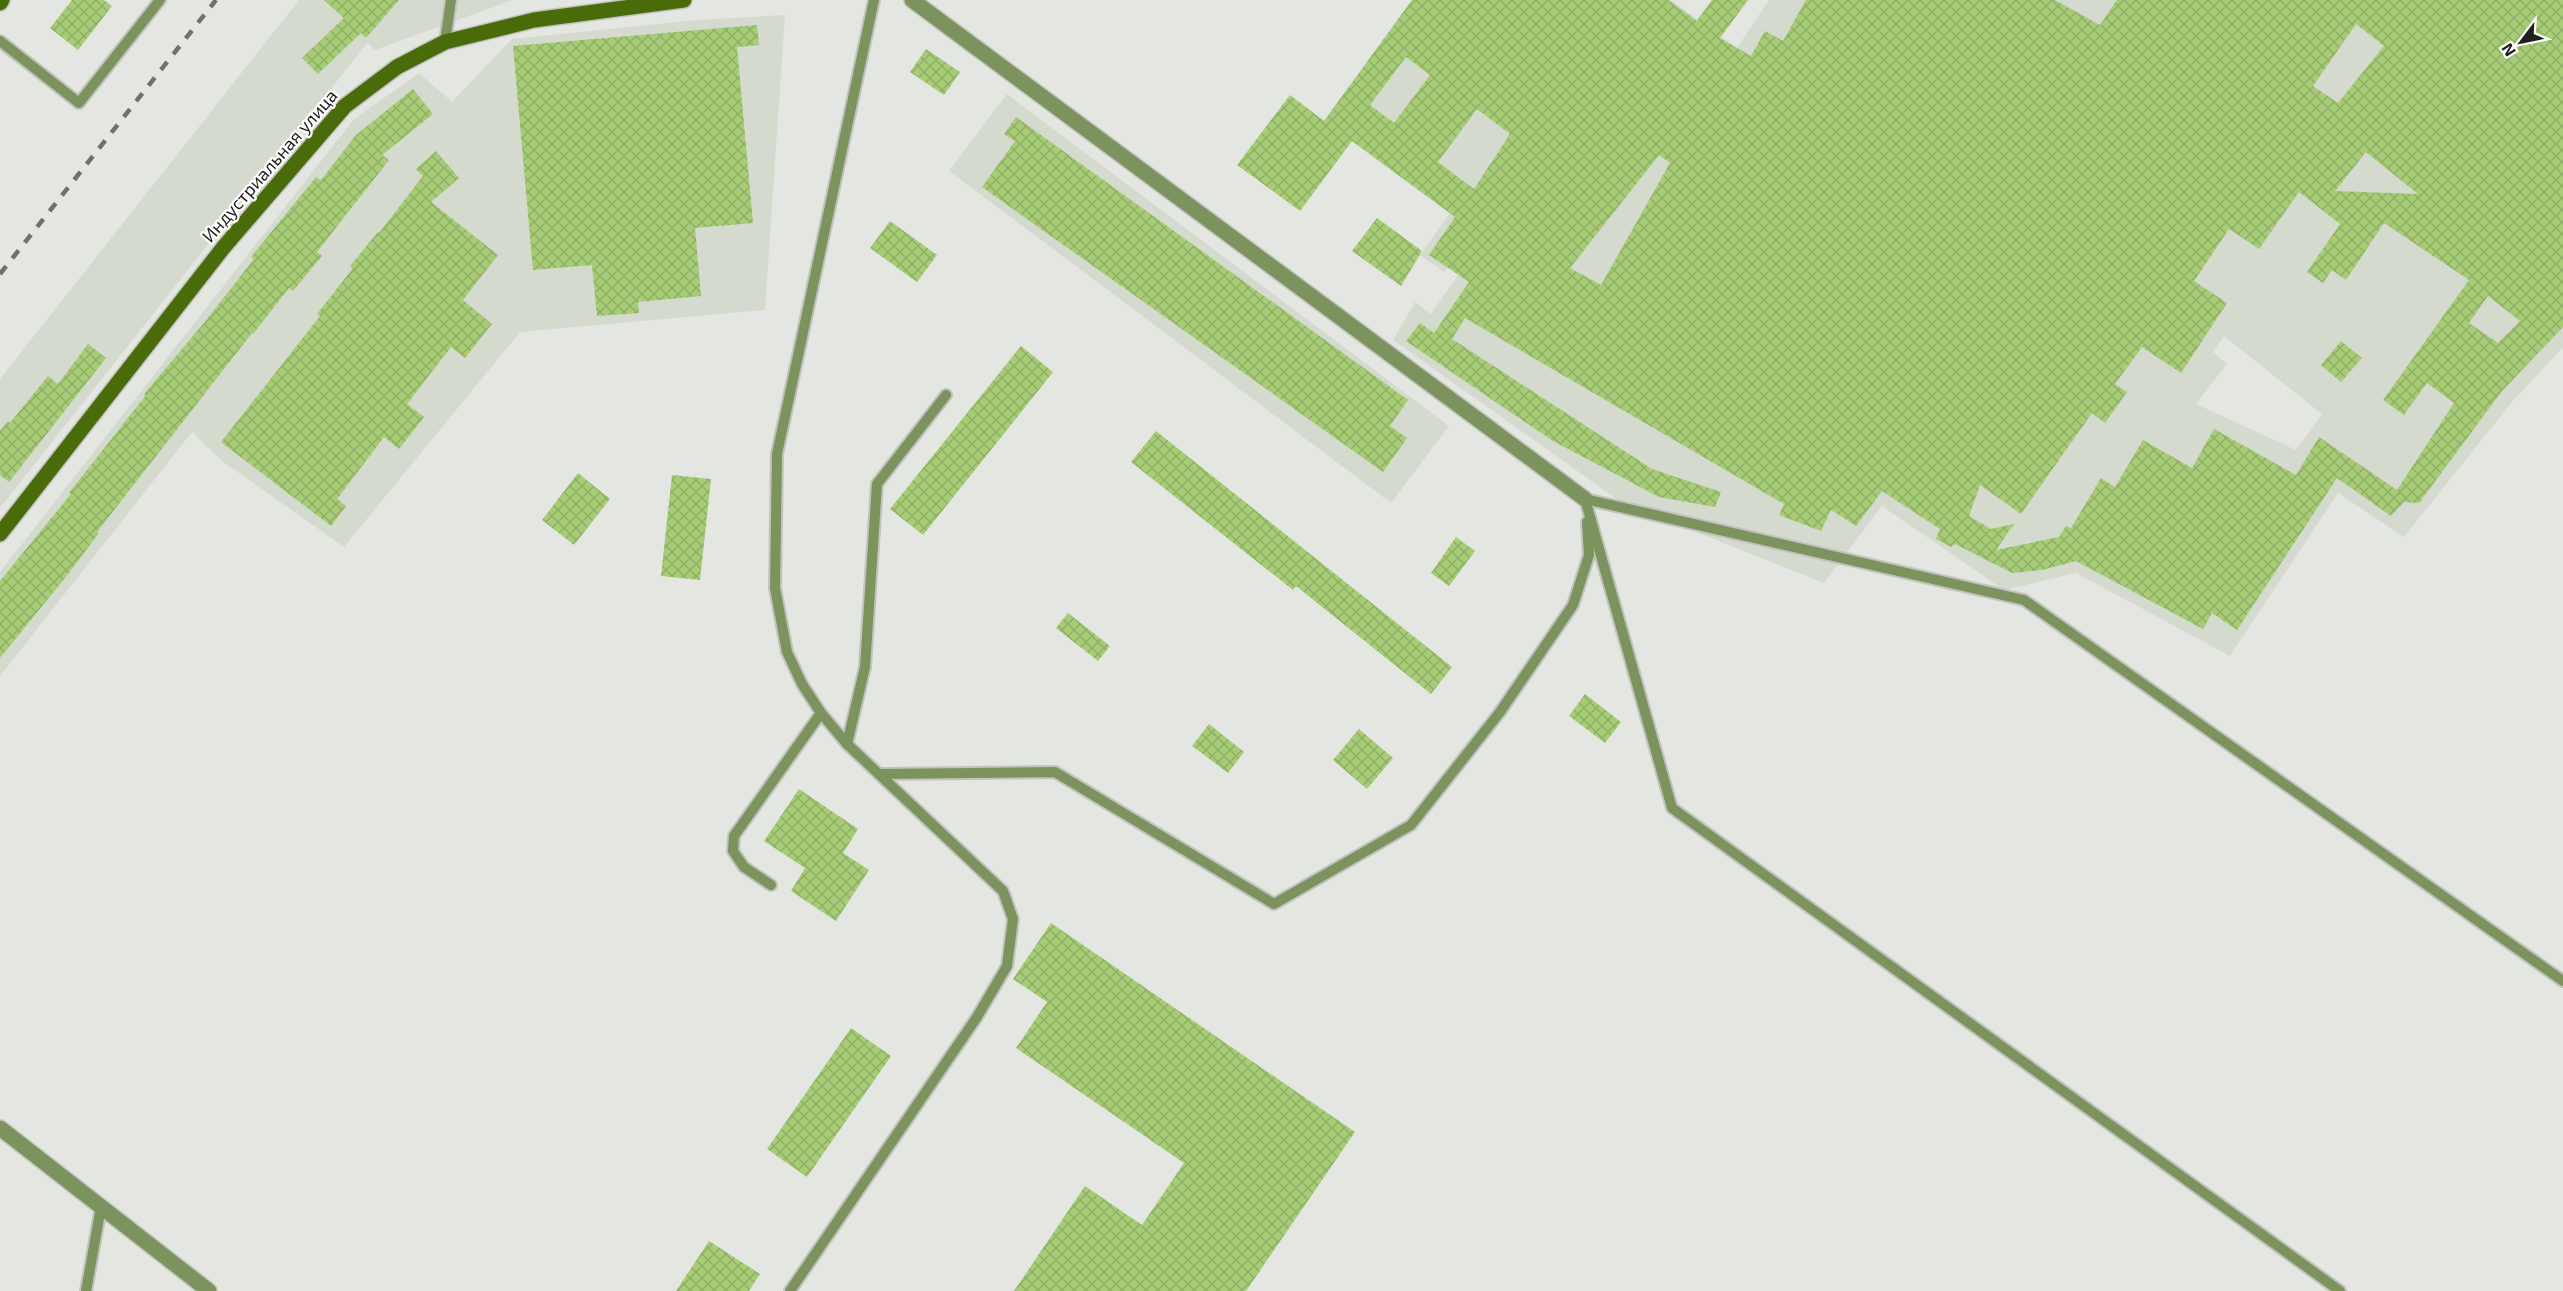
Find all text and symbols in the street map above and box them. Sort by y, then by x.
north arrow [2491,12,2551,72]
text: N [2497,40,2519,60]
street label: Индустриальная улица [197,84,342,246]

